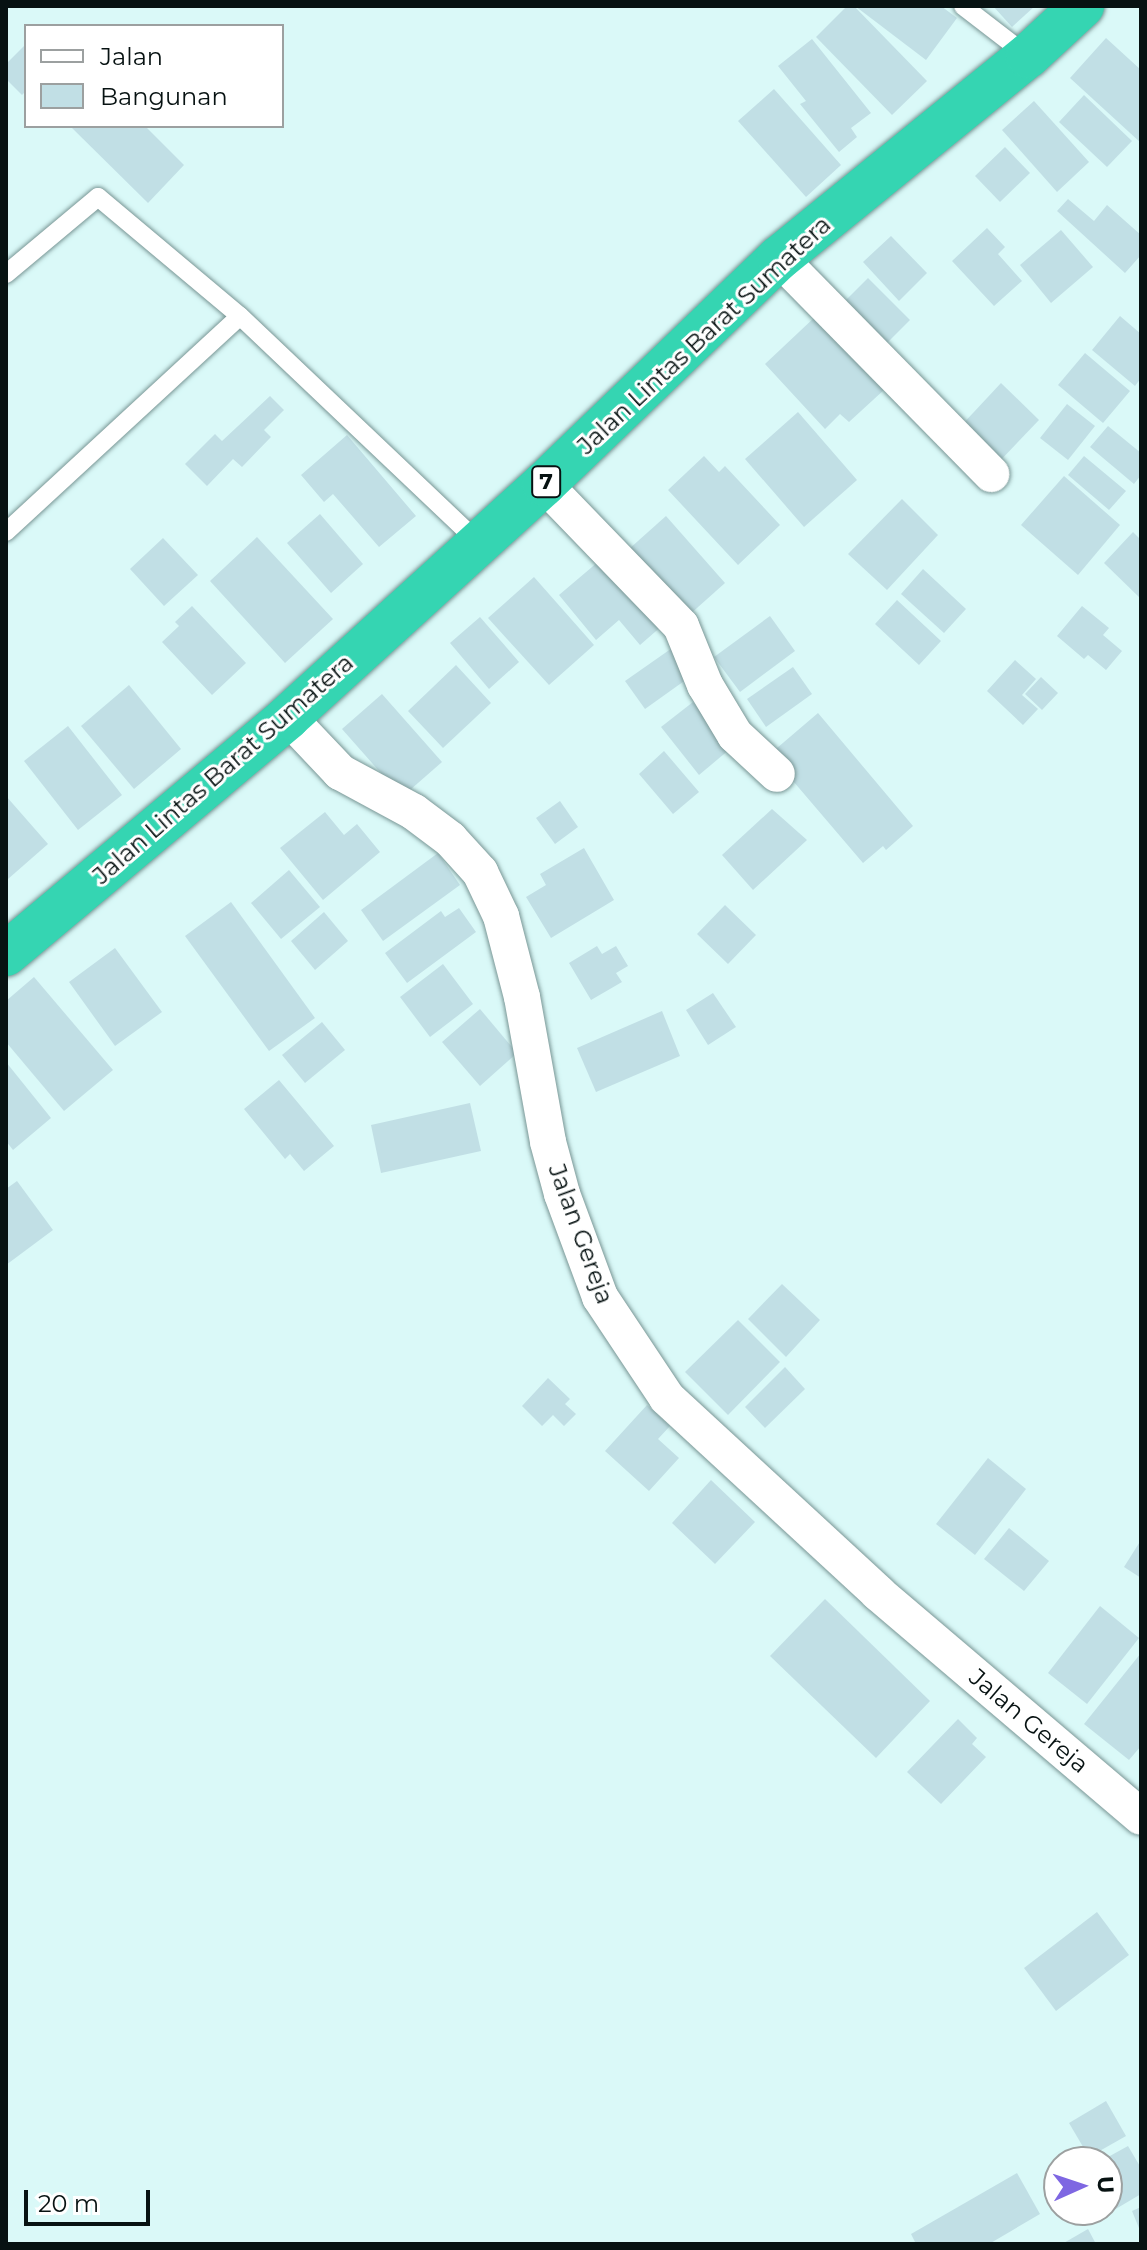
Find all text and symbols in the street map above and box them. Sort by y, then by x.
legend [24,24,284,128]
text: Jalan [100,42,163,71]
text: Bangunan [100,82,228,111]
street label: Jalan Lintas Barat Sumatera [571,210,837,460]
road number: 7 [530,464,562,500]
street label: Jalan Lintas Barat Sumatera [87,648,359,890]
street label: Jalan Gereja [542,1160,620,1308]
street label: Jalan Gereja [964,1663,1094,1779]
north arrow [1043,2146,1123,2226]
scale bar [28,2174,154,2224]
text: U [1092,2175,1119,2194]
text: 20 m [38,2189,99,2218]

